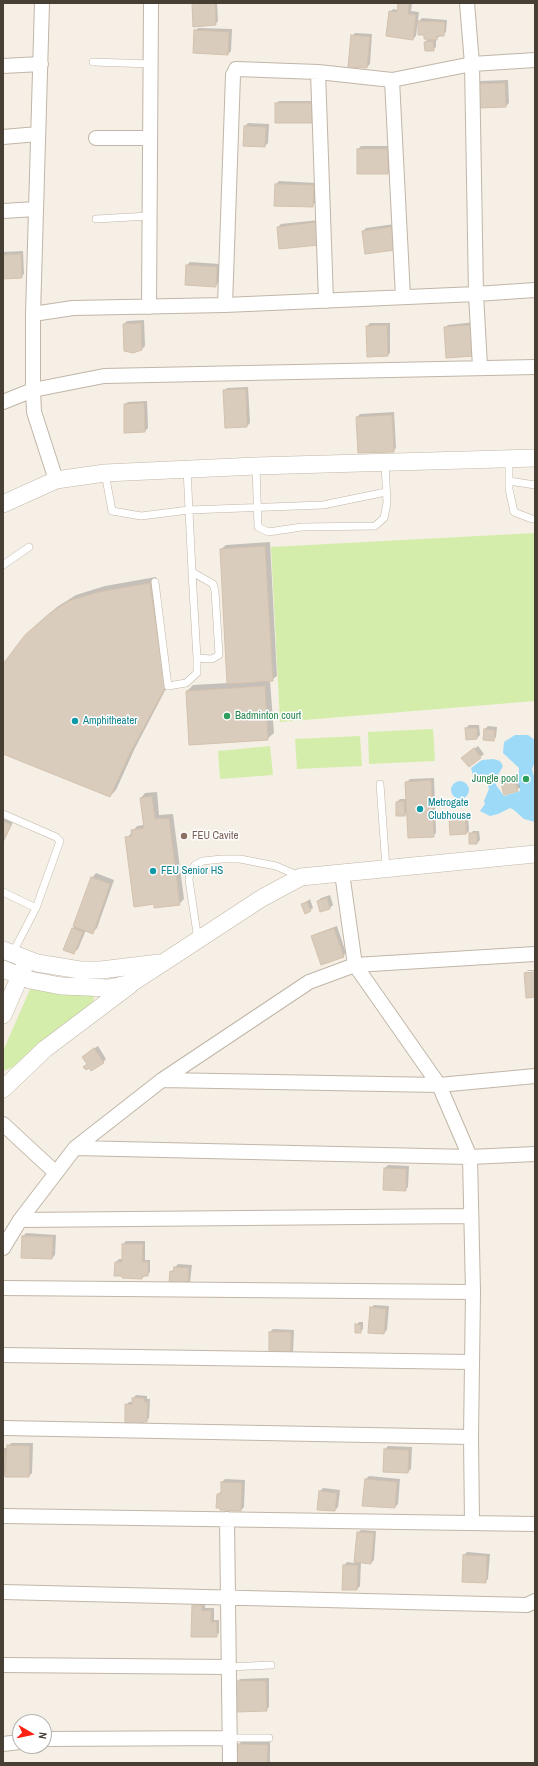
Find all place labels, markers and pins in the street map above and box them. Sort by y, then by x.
place label: Badminton court [235,709,301,723]
marker: Badminton court [222,711,232,721]
place label: Amphitheater [83,714,137,728]
marker: Amphitheater [70,716,80,726]
place label: Jungle pool [472,772,518,786]
marker: Jungle pool [521,774,531,784]
place label: Metrogate Clubhouse [428,796,471,822]
marker: Metrogate Clubhouse [415,804,425,814]
place label: FEU Cavite [192,829,239,843]
marker: FEU Cavite [179,831,189,841]
place label: FEU Senior HS [161,864,223,878]
marker: FEU Senior HS [148,866,158,876]

